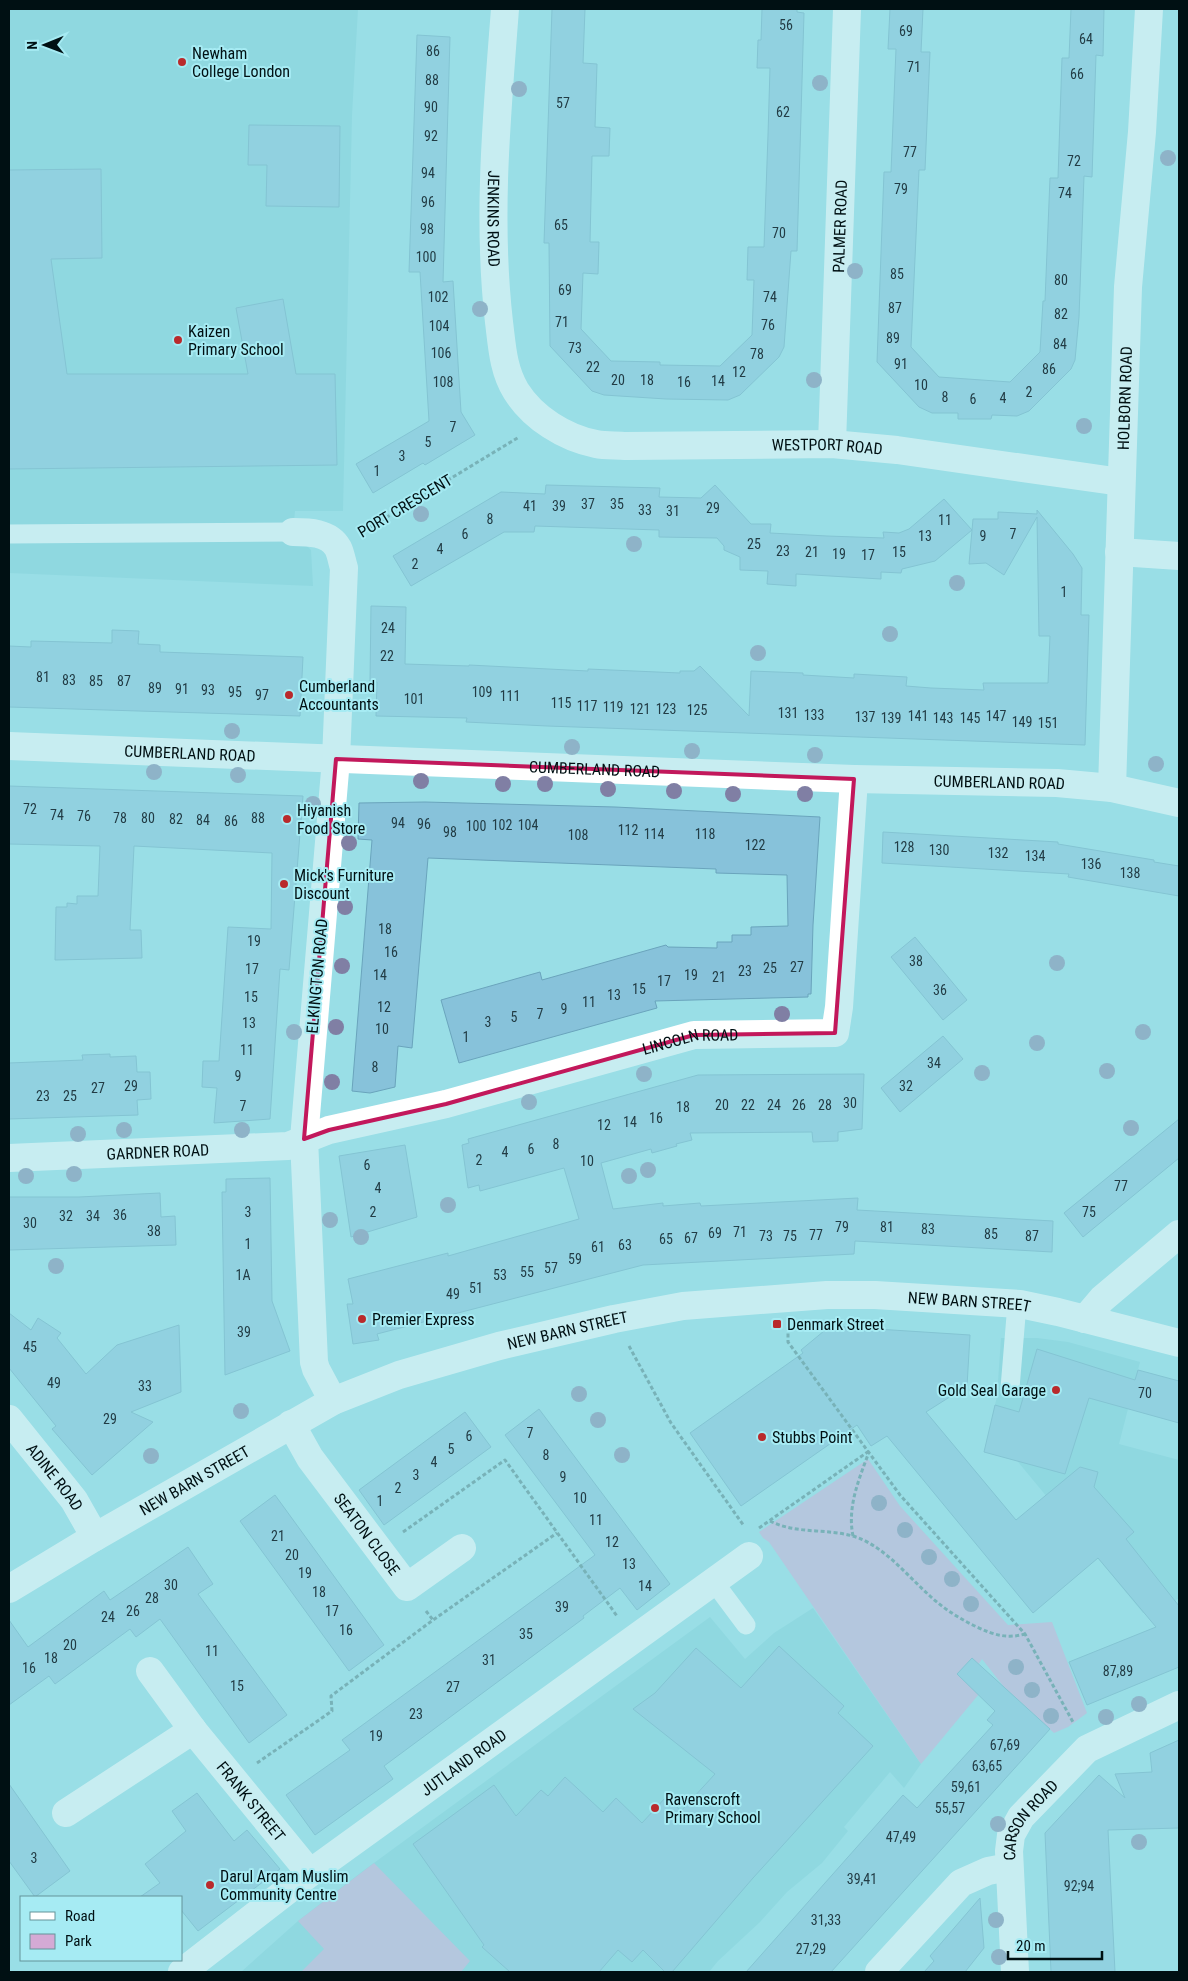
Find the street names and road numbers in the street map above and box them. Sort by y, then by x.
street label: JENKINS ROAD [484,170,504,267]
street label: PALMER ROAD [828,179,851,273]
street label: HOLBORN ROAD [1113,346,1136,450]
street label: WESTPORT ROAD [772,434,883,458]
street label: PORT CRESCENT [354,470,456,542]
street label: CUMBERLAND ROAD [124,741,256,765]
street label: CUMBERLAND ROAD [529,757,661,781]
street label: CUMBERLAND ROAD [933,771,1066,793]
street label: ELKINGTON ROAD [303,918,331,1034]
street label: LINCOLN ROAD [640,1025,738,1058]
street label: GARDNER ROAD [106,1140,210,1163]
street label: NEW BARN STREET [907,1288,1033,1316]
street label: NEW BARN STREET [505,1307,629,1353]
street label: ADINE ROAD [23,1439,87,1514]
street label: NEW BARN STREET [136,1441,253,1519]
street label: SEATON CLOSE [330,1489,404,1579]
street label: JUTLAND ROAD [417,1725,510,1800]
street label: FRANK STREET [213,1758,289,1845]
street label: CARSON ROAD [1000,1776,1062,1861]

